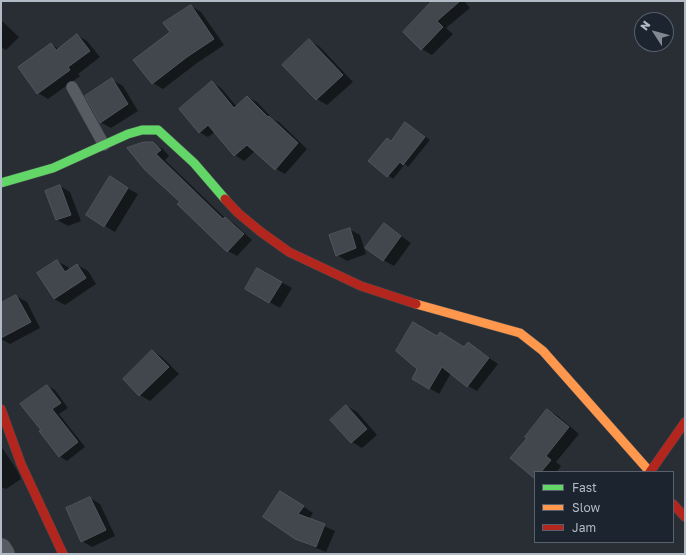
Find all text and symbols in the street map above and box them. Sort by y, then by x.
north arrow [634,12,674,52]
text: N [637,18,652,32]
legend [534,471,674,543]
text: Fast [572,480,597,495]
text: Slow [572,500,600,515]
text: Jam [572,520,596,535]

